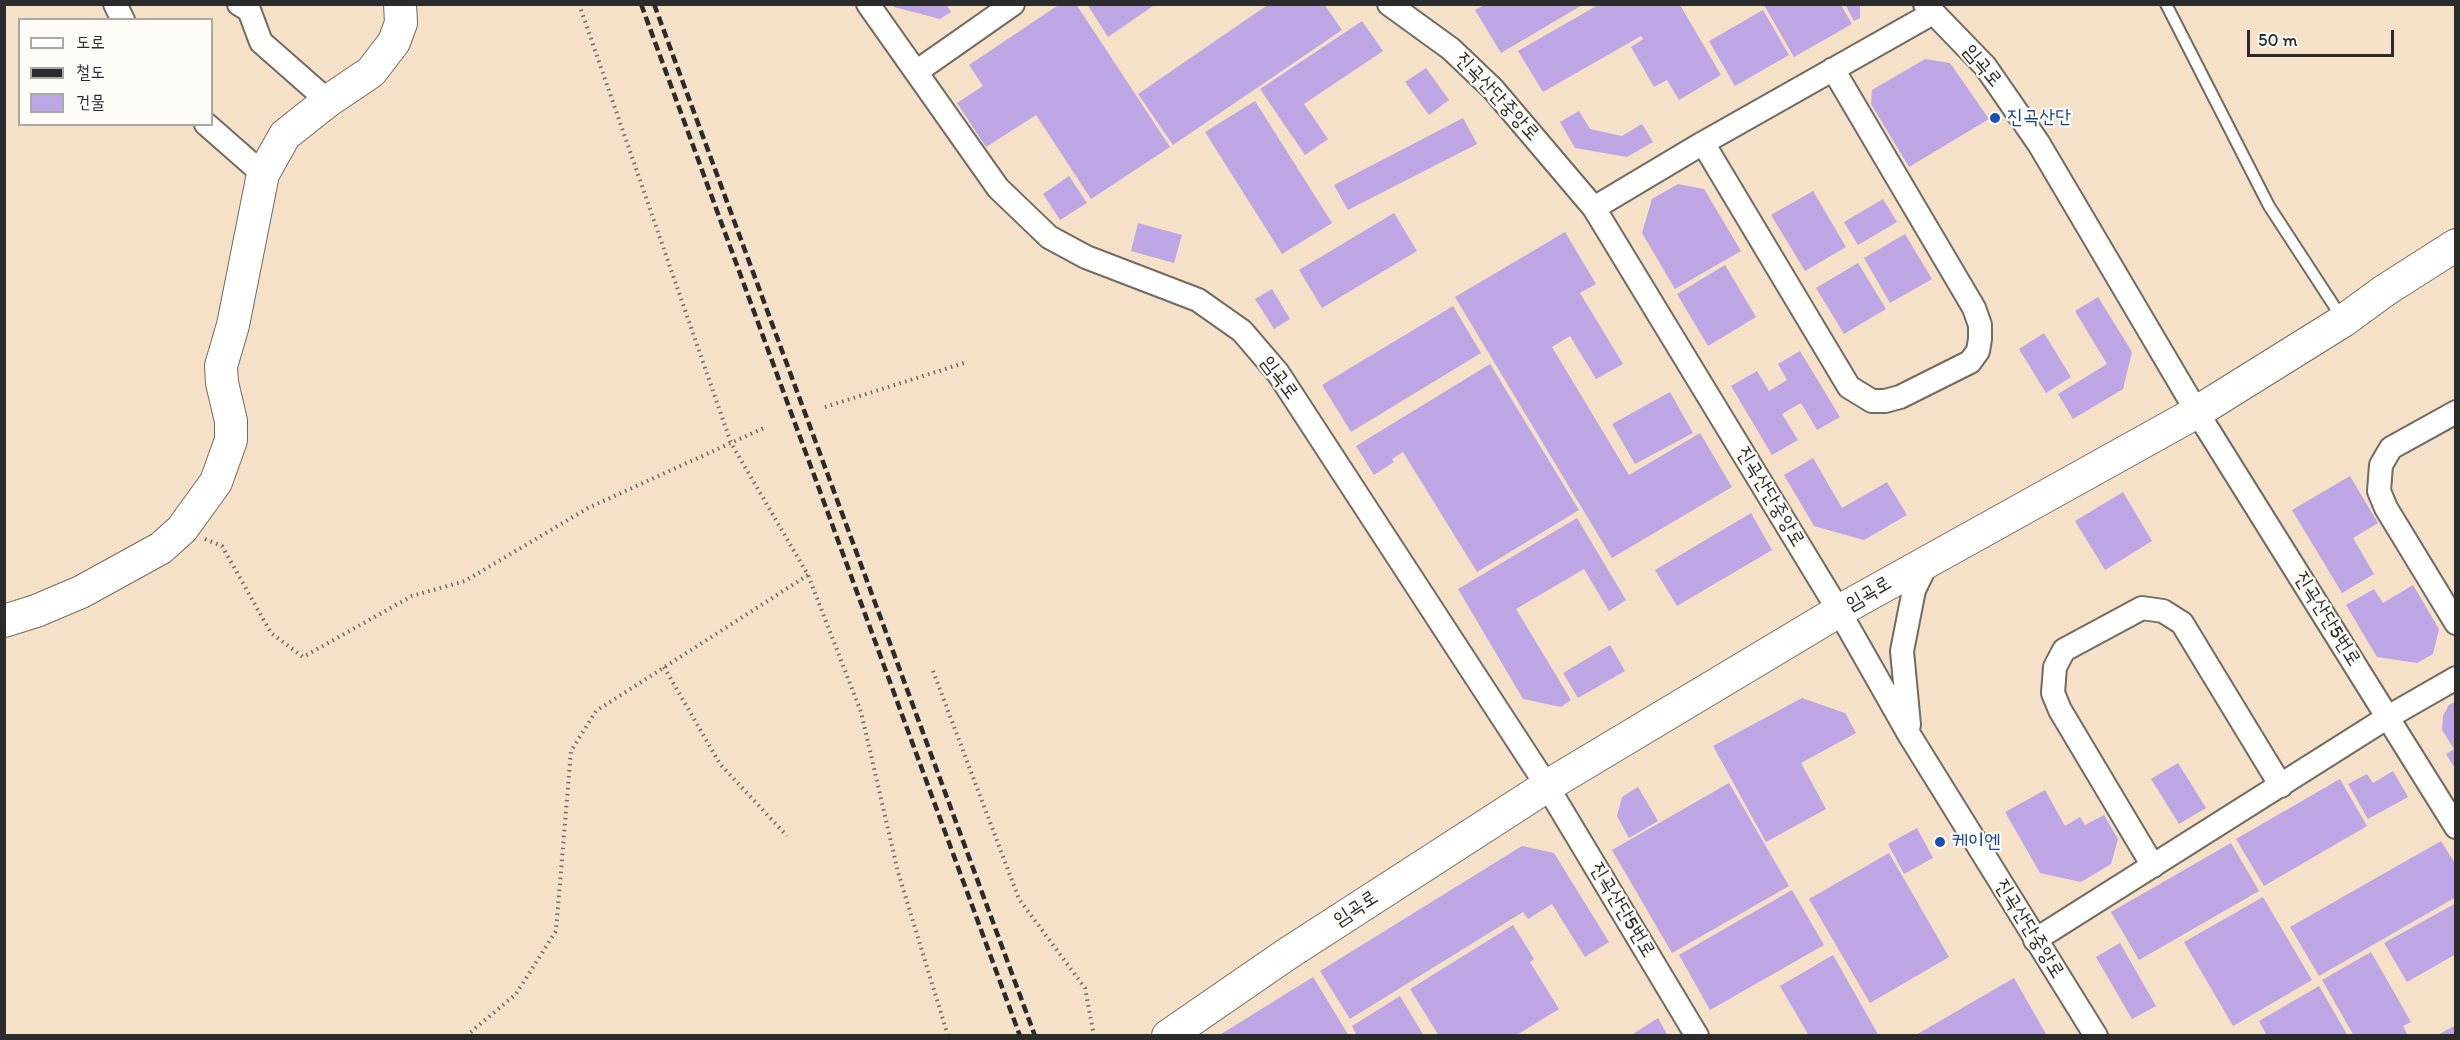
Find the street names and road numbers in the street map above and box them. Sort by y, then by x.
street label: 임곡로 [1957,40,2007,92]
street label: 진곡산단중앙로 [1450,48,1544,146]
street label: 임곡로 [1255,351,1303,405]
street label: 진곡산단중앙로 [1731,443,1809,551]
street label: 진곡산단5번로 [2288,567,2366,671]
street label: 임곡로 [1842,572,1896,616]
street label: 진곡산단5번로 [1584,858,1660,962]
street label: 진곡산단중앙로 [1989,875,2069,983]
street label: 임곡로 [1329,886,1383,932]

